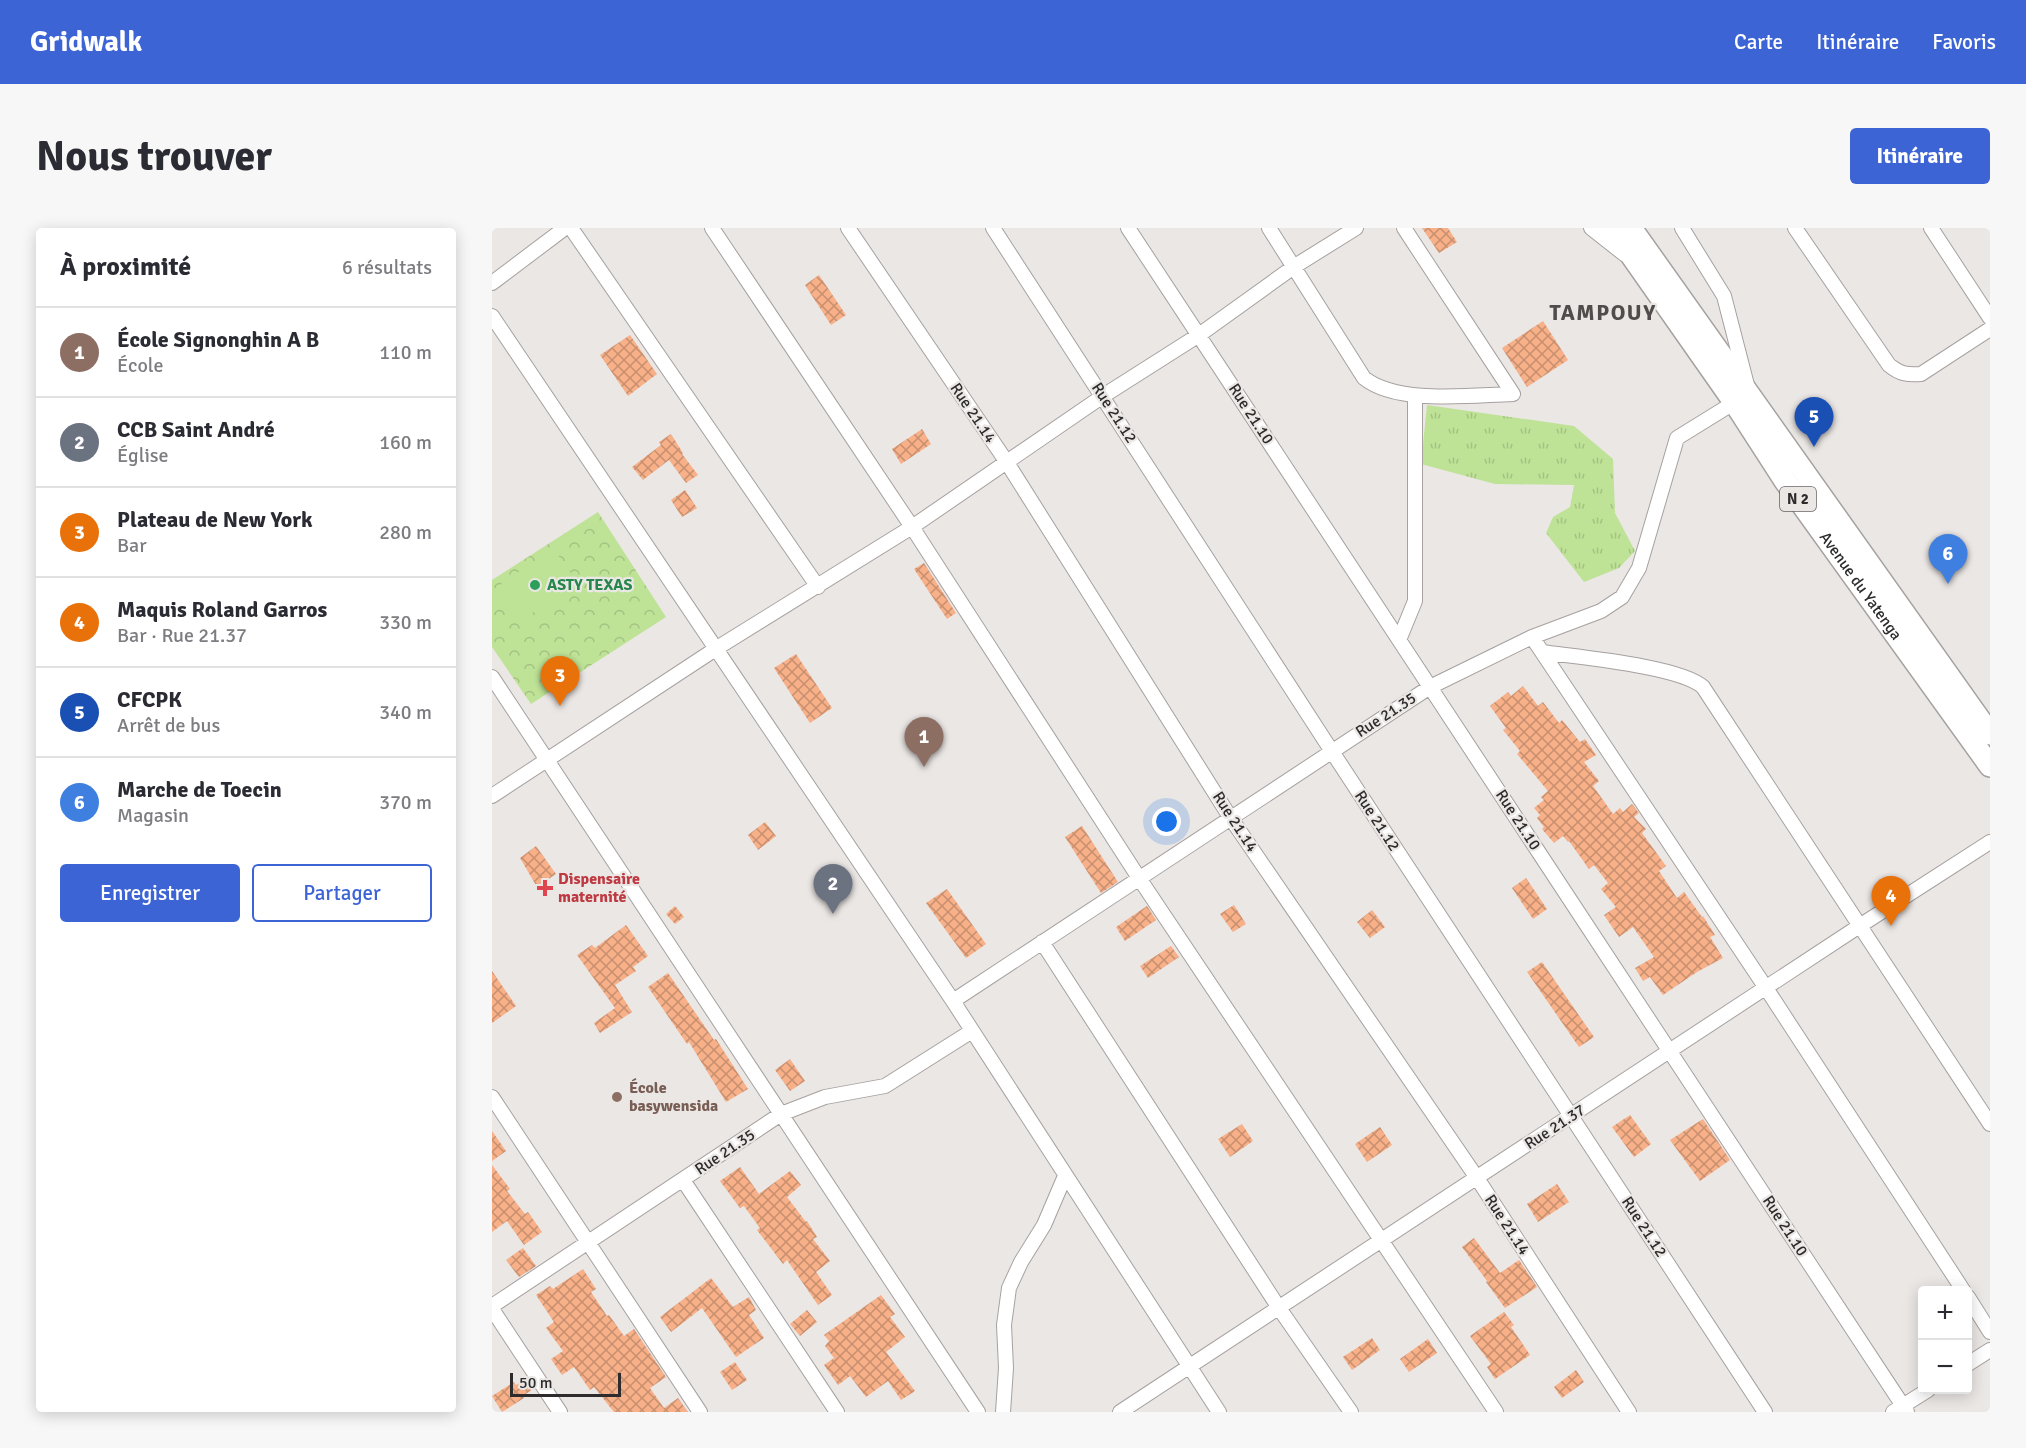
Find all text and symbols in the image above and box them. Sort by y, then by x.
text: Gridwalk [30,25,142,59]
text: Carte [1734,29,1783,55]
text: Itinéraire [1816,29,1899,55]
text: Favoris [1932,29,1996,55]
button: Itinéraire [1850,128,1990,184]
text: Nous trouver [36,131,272,182]
text: À proximité [60,251,191,283]
text: 6 résultats [342,255,432,280]
district label: TAMPOUY [1549,299,1657,326]
text: École Signonghin A B [117,326,319,353]
text: 1 [74,340,85,365]
text: 110 m [379,340,432,365]
text: École [117,353,164,378]
street label: Rue 21.14 [946,379,1001,447]
street label: Rue 21.12 [1087,379,1141,447]
street label: Rue 21.10 [1224,380,1278,448]
pin: 5 [1794,398,1834,447]
text: CCB Saint André [117,416,275,443]
text: 2 [74,430,85,455]
text: 160 m [379,430,432,455]
text: Église [117,443,169,468]
road number: N 2 [1780,487,1816,511]
text: Plateau de New York [117,506,313,533]
text: 3 [74,520,85,545]
text: 280 m [379,520,432,545]
street label: Avenue du Yatenga [1815,528,1906,644]
text: Bar [117,533,147,558]
pin: 6 [1928,534,1968,584]
place label: ASTY TEXAS [547,575,633,595]
marker: ASTY TEXAS [528,578,542,592]
text: Maquis Roland Garros [117,596,327,623]
text: 4 [74,610,85,635]
text: 330 m [379,610,432,635]
text: Bar · Rue 21.37 [117,623,247,648]
pin: 3 [540,656,580,706]
text: CFCPK [117,686,182,713]
street label: Rue 21.35 [1352,688,1420,742]
text: 5 [74,700,85,725]
text: 340 m [379,700,432,725]
text: Arrêt de bus [117,713,220,738]
pin: 1 [904,718,944,767]
text: Marche de Toecin [117,776,282,803]
street label: Rue 21.10 [1491,786,1545,854]
street label: Rue 21.12 [1350,787,1404,855]
street label: Rue 21.14 [1208,788,1262,856]
text: 6 [74,790,85,815]
text: 370 m [379,790,432,815]
text: Magasin [117,803,189,828]
your location [1152,807,1181,836]
button: Enregistrer [60,864,240,922]
button: Partager [252,864,432,922]
pin: 2 [814,864,852,914]
place label: Dispensaire maternité [558,869,640,907]
pin: 4 [1872,876,1910,926]
marker: Dispensaire maternité [536,879,554,897]
place label: École basywensida [629,1078,718,1116]
marker: École basywensida [610,1090,624,1104]
street label: Rue 21.37 [1521,1100,1589,1154]
street label: Rue 21.35 [691,1125,759,1179]
street label: Rue 21.14 [1480,1191,1534,1259]
street label: Rue 21.10 [1758,1192,1812,1260]
street label: Rue 21.12 [1617,1193,1671,1261]
map controls [1918,1286,1972,1394]
button: + [1918,1286,1972,1340]
button: − [1918,1340,1972,1394]
scale bar [510,1370,621,1398]
text: 50 m [519,1373,553,1393]

